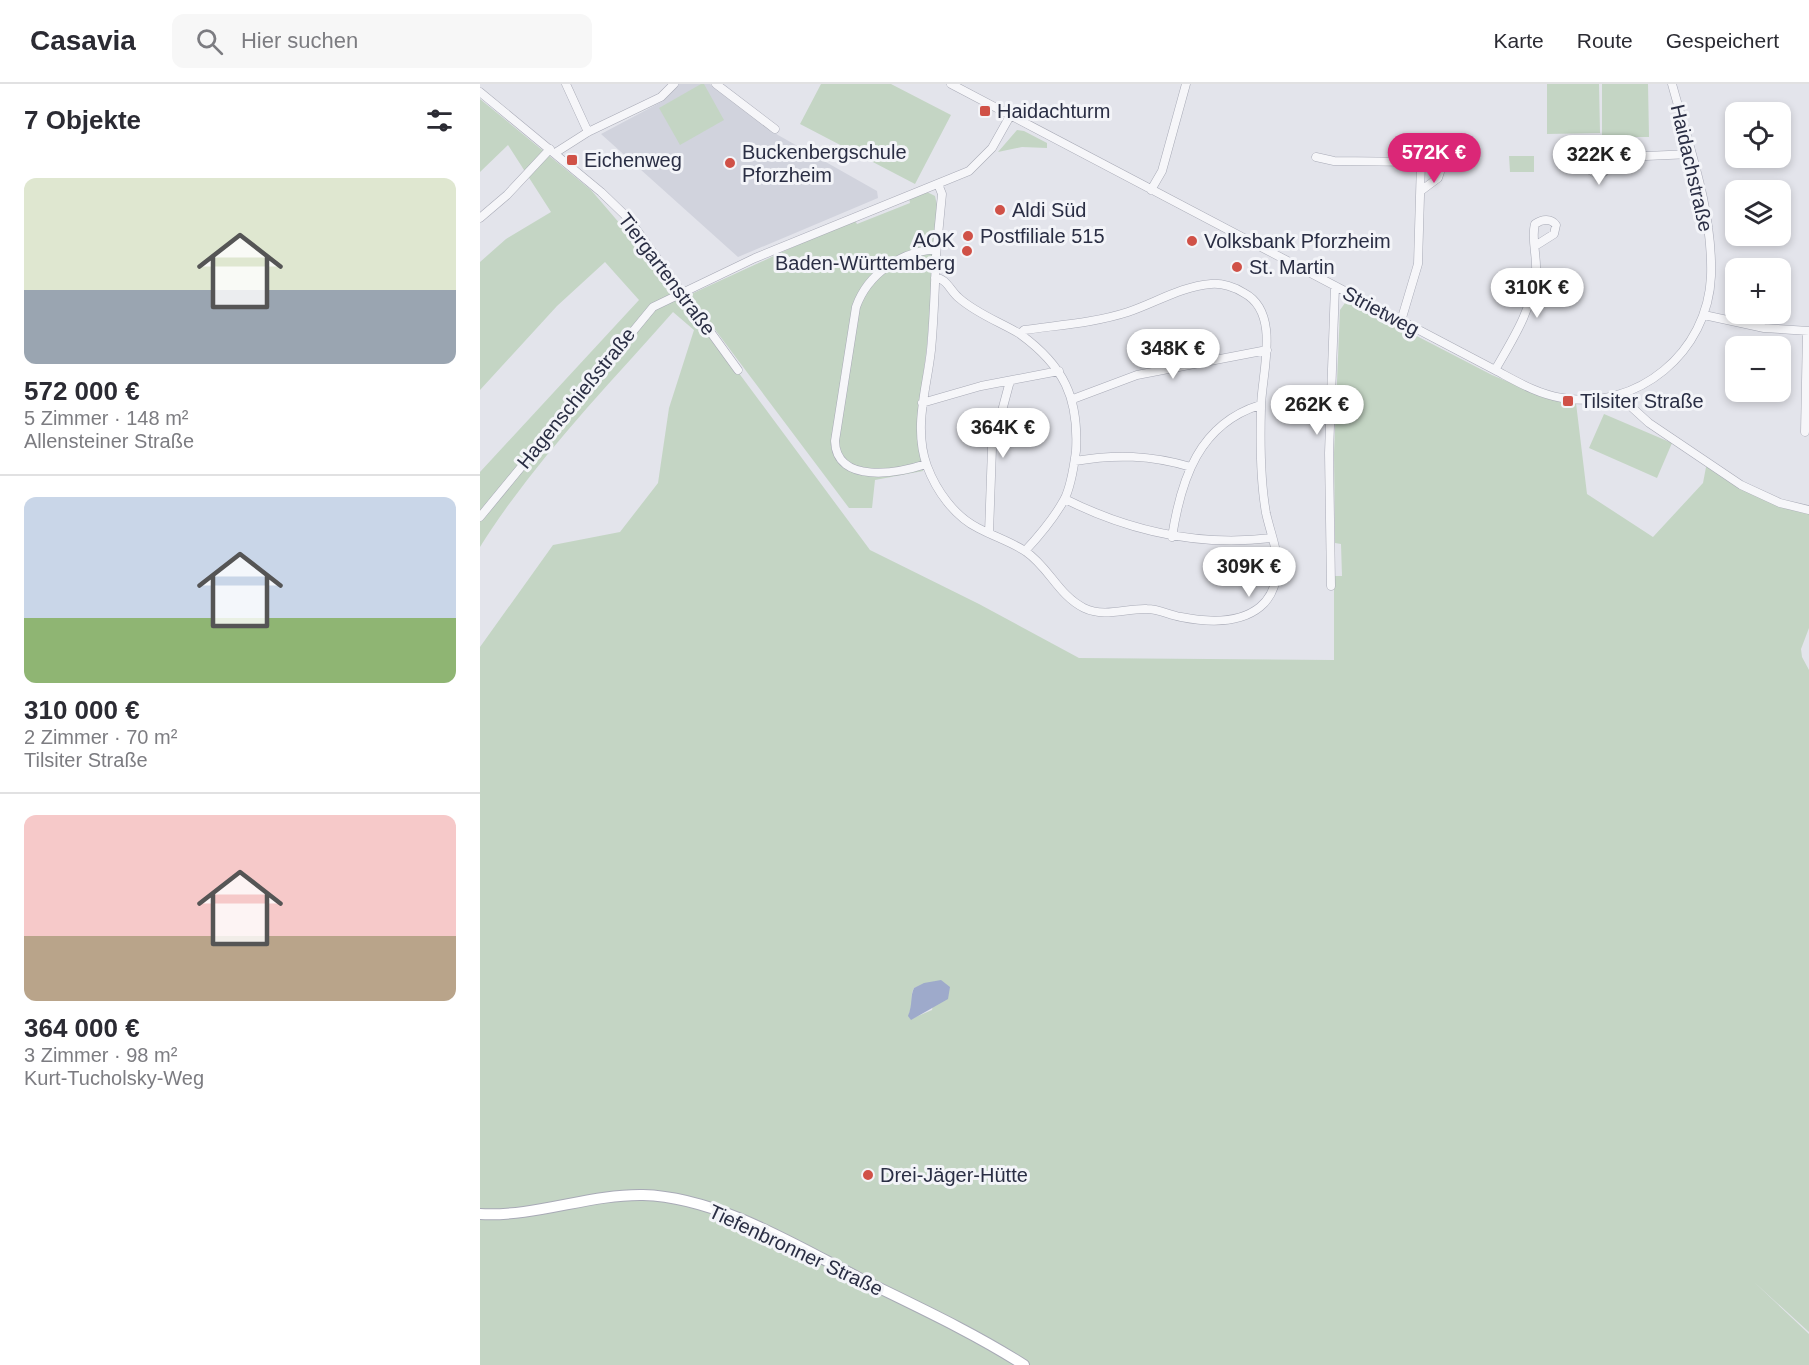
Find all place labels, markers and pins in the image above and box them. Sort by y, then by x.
place label: Haidachturm [997,100,1110,122]
marker: Haidachturm [978,104,992,118]
pin: 572K € [1385,133,1483,184]
pin: 322K € [1550,135,1648,186]
place label: Buckenbergschule Pforzheim [742,141,907,186]
place label: Eichenweg [584,149,682,171]
marker: Eichenweg [565,153,579,167]
marker: Buckenbergschule Pforzheim [723,156,737,170]
place label: Aldi Süd [1012,199,1087,221]
marker: Aldi Süd [993,203,1007,217]
place label: Postfiliale 515 [980,225,1105,247]
place label: AOK Baden-Württemberg [775,229,956,274]
marker: Postfiliale 515 [961,229,975,243]
place label: Volksbank Pforzheim [1204,230,1391,252]
marker: Volksbank Pforzheim [1185,234,1199,248]
marker: AOK Baden-Württemberg [960,244,974,258]
place label: St. Martin [1249,256,1335,278]
marker: St. Martin [1230,260,1244,274]
pin: 310K € [1488,268,1586,319]
pin: 348K € [1124,329,1222,380]
pin: 262K € [1268,385,1366,436]
place label: Tilsiter Straße [1580,390,1704,412]
marker: Tilsiter Straße [1561,394,1575,408]
pin: 364K € [954,408,1052,459]
pin: 309K € [1200,547,1298,598]
place label: Drei-Jäger-Hütte [880,1164,1028,1186]
marker: Drei-Jäger-Hütte [861,1168,875,1182]

